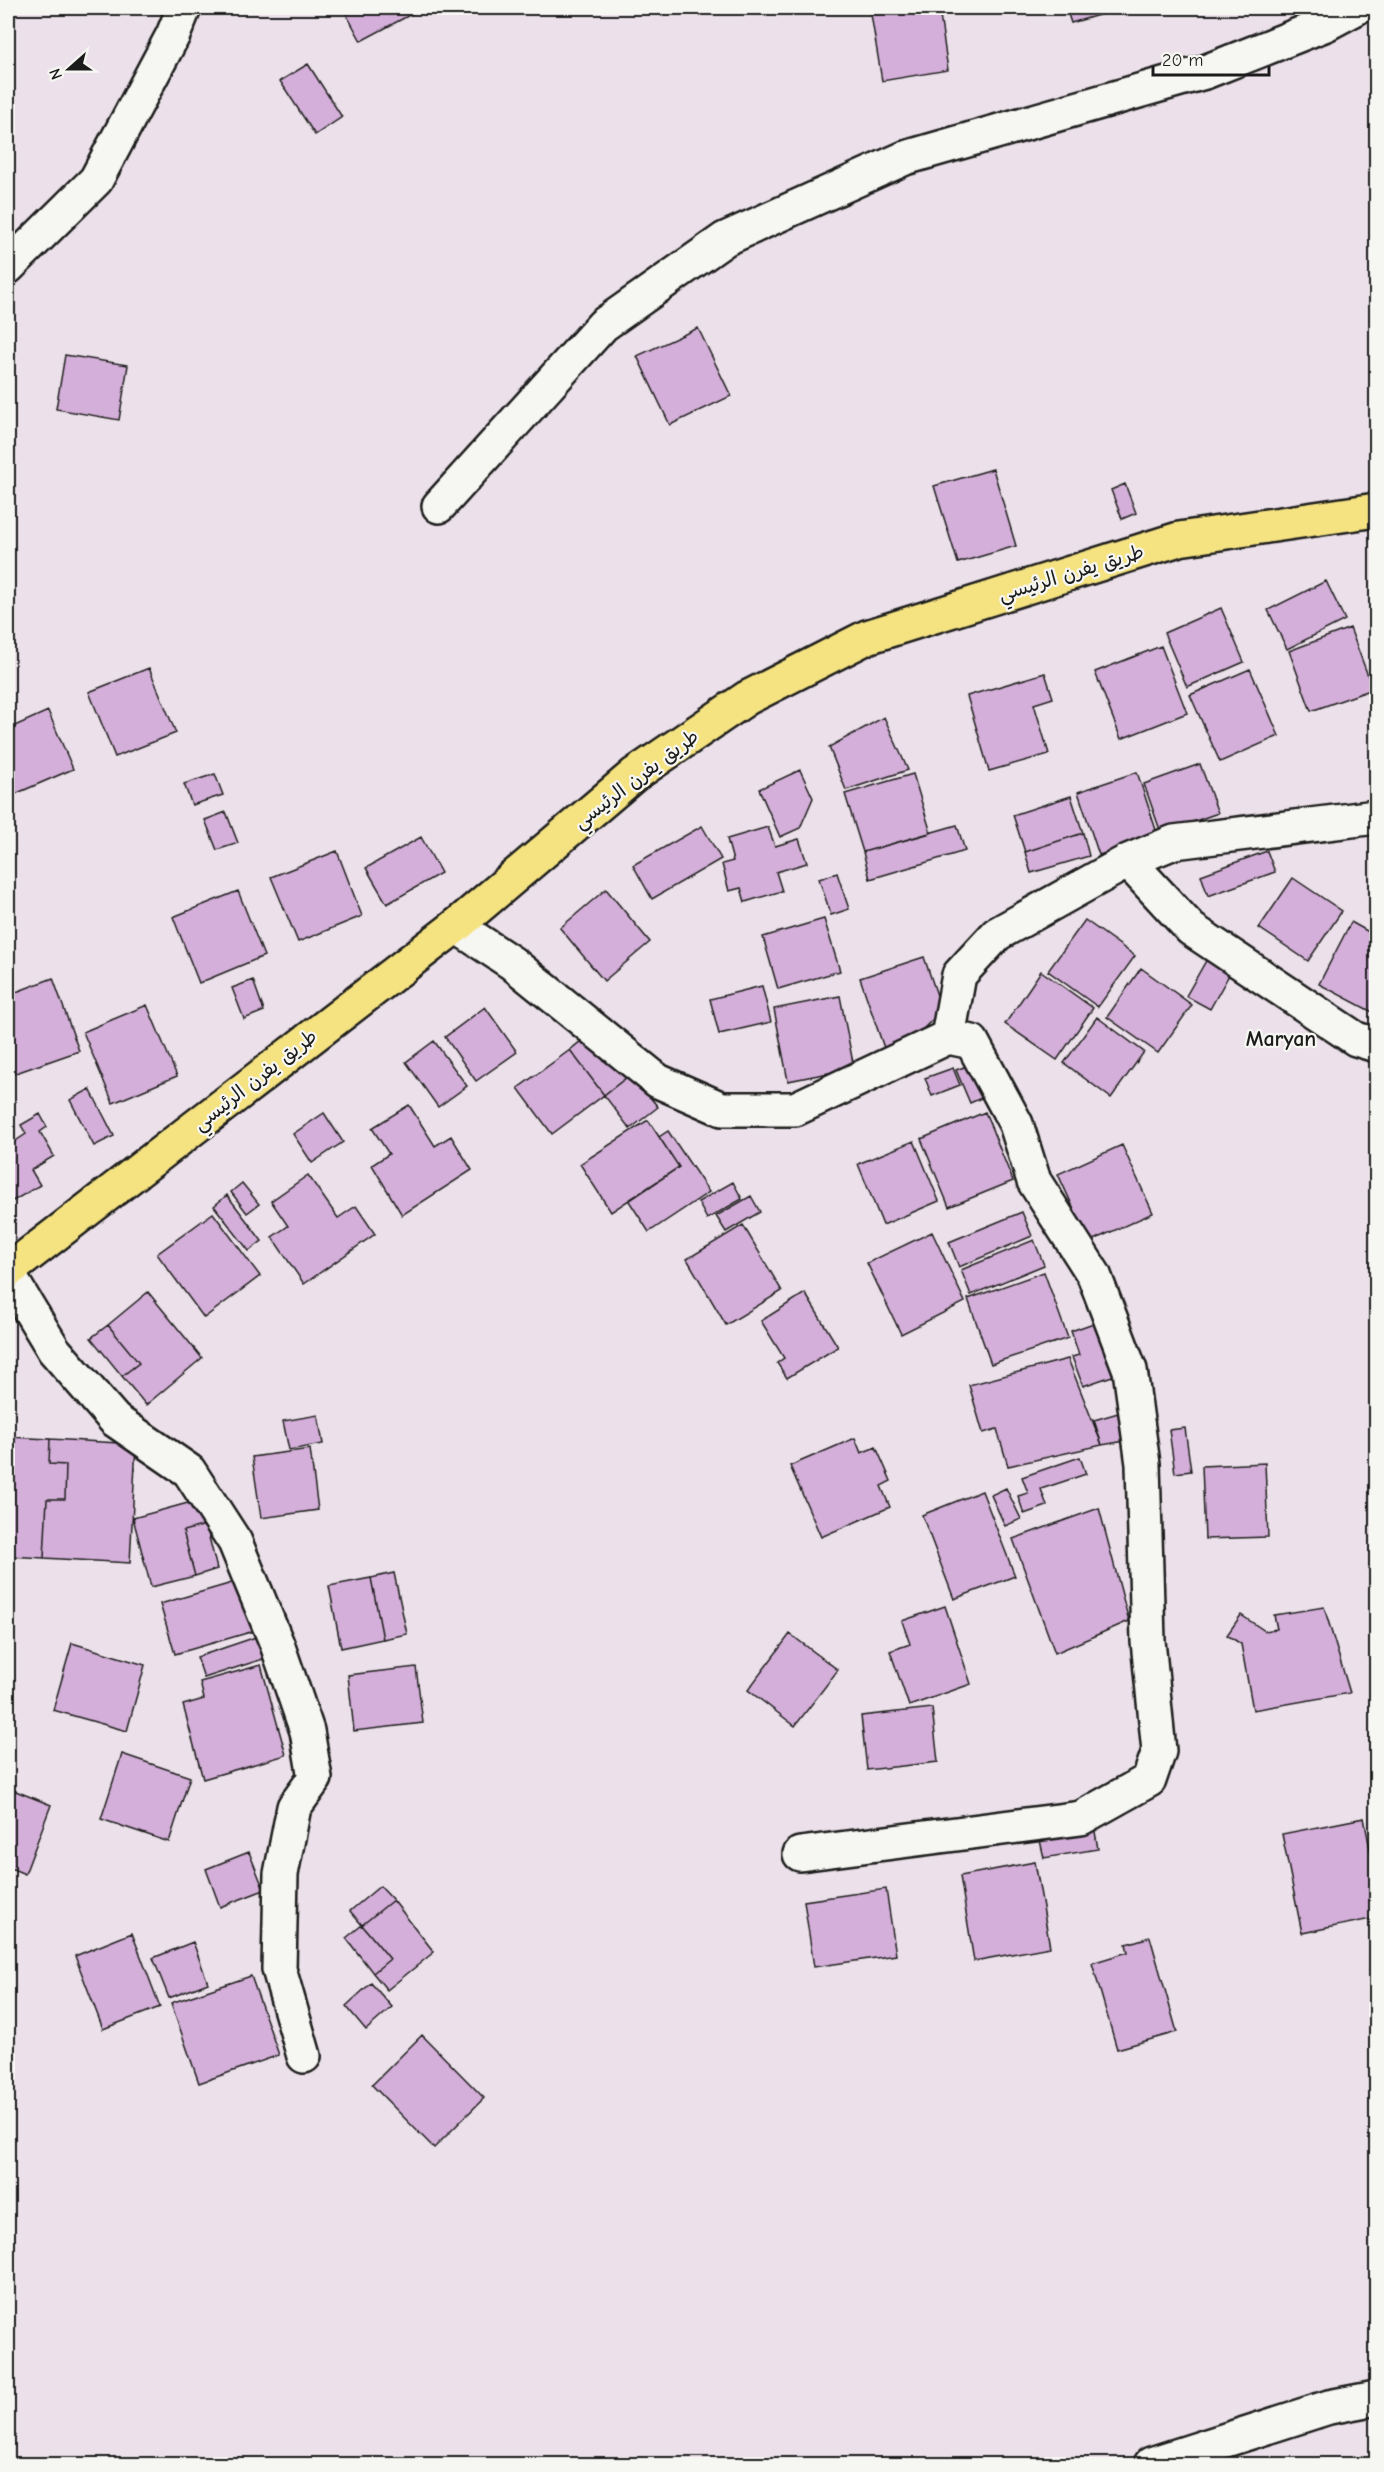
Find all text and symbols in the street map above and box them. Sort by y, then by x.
north arrow [39,39,99,99]
scale bar [1153,39,1268,77]
text: 20 m [1162,50,1203,71]
text: N [46,66,66,82]
street label: طريق يفرن الرئيسي [995,540,1148,612]
street label: طريق يفرن الرئيسي [569,724,707,838]
street label: طريق يفرن الرئيسي [188,1024,325,1140]
district label: Maryan [1246,1026,1316,1052]

